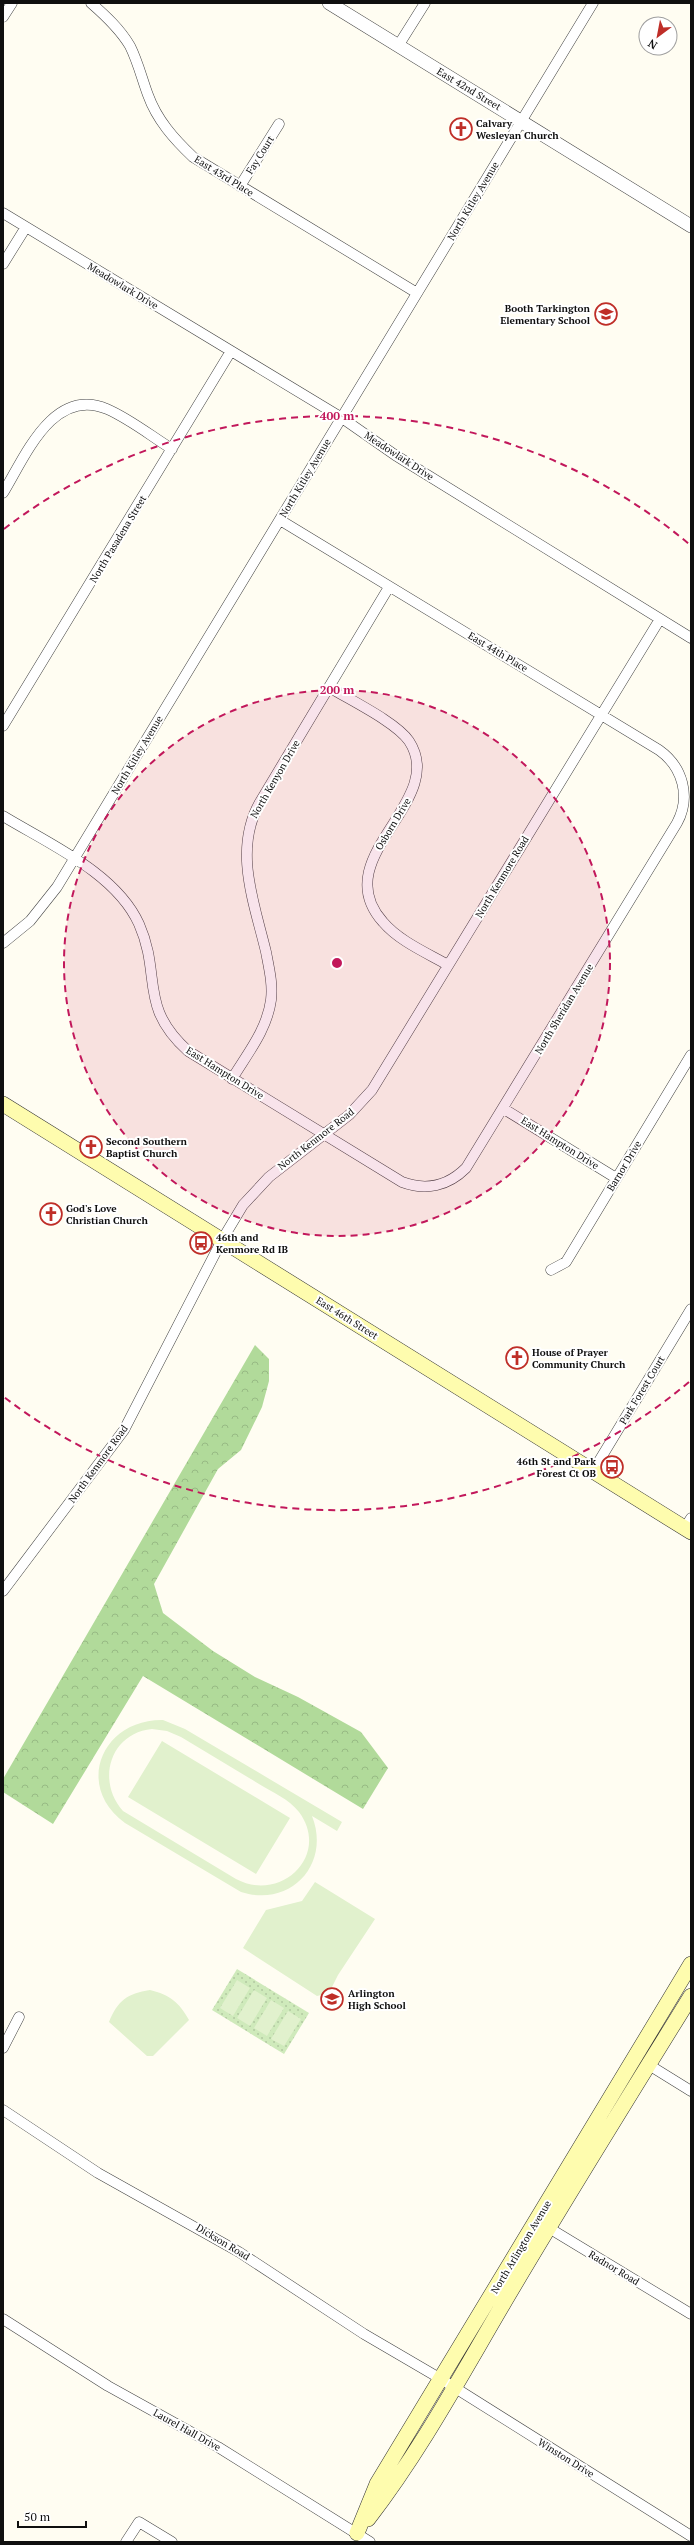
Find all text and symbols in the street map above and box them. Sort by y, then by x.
north arrow [638,16,678,56]
text: N [645,36,660,53]
street label: East 42nd Street [435,65,504,113]
church icon: Calvary Wesleyan Church [448,116,474,142]
place label: Calvary Wesleyan Church [476,117,559,142]
street label: Fay Court [243,133,277,177]
street label: East 43rd Place [192,153,256,199]
street label: North Kitley Avenue [444,159,502,243]
street label: Meadowlark Drive [85,260,161,312]
school or university icon: Booth Tarkington Elementary School [593,301,619,327]
place label: Booth Tarkington Elementary School [500,302,591,327]
text: 400 m [320,408,354,423]
street label: Meadowlark Drive [362,429,436,483]
street label: North Kitley Avenue [276,436,334,520]
street label: North Pasadena Street [87,493,149,585]
street label: East 44th Place [466,629,530,675]
text: 200 m [320,682,354,697]
street label: North Kitley Avenue [108,713,166,797]
street label: North Kenyon Drive [247,738,303,820]
street label: Osborn Drive [372,795,414,853]
street label: North Kenmore Road [472,833,532,920]
centre of rings [330,956,344,970]
street label: North Sheridan Avenue [532,961,596,1057]
street label: East Hampton Drive [184,1044,266,1102]
street label: North Kenmore Road [275,1105,357,1173]
street label: East Hampton Drive [519,1114,601,1172]
church icon: Second Southern Baptist Church [78,1134,104,1160]
place label: Second Southern Baptist Church [106,1135,188,1160]
street label: Barnor Drive [604,1138,644,1194]
church icon: God's Love Christian Church [38,1201,64,1227]
place label: God's Love Christian Church [66,1202,148,1227]
bus stop icon: 46th and Kenmore Rd IB [188,1230,214,1256]
place label: 46th and Kenmore Rd IB [216,1231,288,1256]
street label: East 46th Street [314,1294,381,1342]
church icon: House of Prayer Community Church [504,1345,530,1371]
place label: House of Prayer Community Church [532,1346,626,1371]
street label: Park Forest Court [616,1353,668,1427]
street label: North Kenmore Road [65,1422,131,1506]
bus stop icon: 46th St and Park Forest Ct OB [599,1454,625,1480]
place label: 46th St and Park Forest Ct OB [517,1455,596,1480]
school or university icon: Arlington High School [319,1986,345,2012]
place label: Arlington High School [348,1987,406,2012]
street label: North Arlington Avenue [488,2198,554,2296]
street label: Dickson Road [194,2221,253,2263]
street label: Radnor Road [586,2248,642,2288]
street label: Laurel Hall Drive [151,2406,223,2454]
street label: Winston Drive [535,2436,597,2480]
scale bar [18,2503,86,2529]
text: 50 m [24,2509,51,2524]

